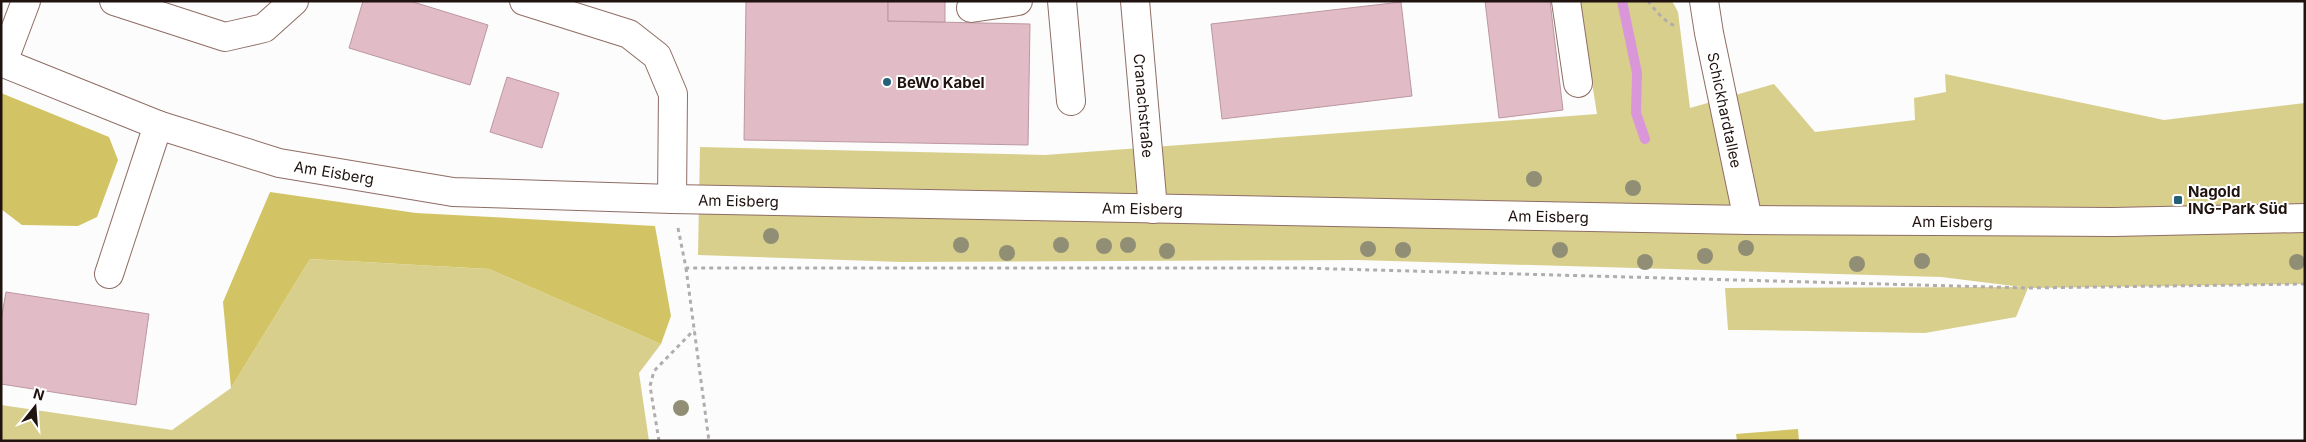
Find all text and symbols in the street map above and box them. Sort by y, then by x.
street label: Schickhardtallee [1704,50,1746,170]
street label: Cranachstraße [1130,53,1158,159]
place label: BeWo Kabel [897,73,985,92]
marker: BeWo Kabel [881,76,893,88]
street label: Am Eisberg [293,156,376,188]
place label: Nagold ING-Park Süd [2188,182,2287,218]
street label: Am Eisberg [698,190,779,211]
marker: Nagold ING-Park Süd [2172,194,2184,206]
street label: Am Eisberg [1102,198,1183,218]
street label: Am Eisberg [1508,206,1589,226]
street label: Am Eisberg [1912,211,1993,231]
north arrow [10,382,60,432]
text: N [31,384,47,404]

